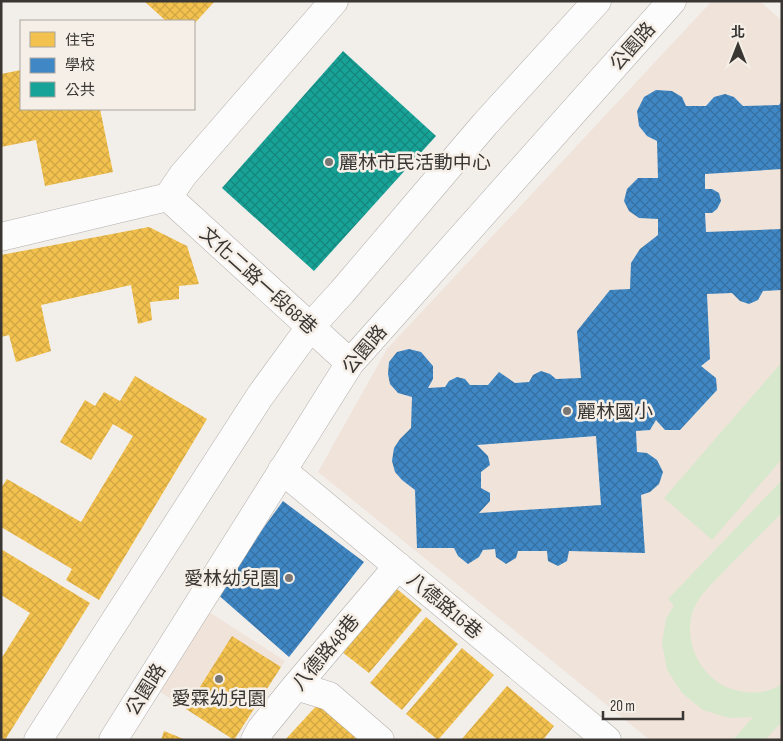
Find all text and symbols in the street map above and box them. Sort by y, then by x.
street label: 公園路 [605,18,661,76]
legend [20,20,195,110]
north arrow [713,20,763,70]
text: 北 [731,24,745,41]
text: 住宅 [65,31,95,50]
text: 學校 [65,56,95,75]
text: 公共 [65,81,95,100]
place label: 麗林市民活動中心 [339,152,491,175]
marker: 麗林市民活動中心 [323,156,335,168]
street label: 文化二路一段68巷 [195,222,321,340]
street label: 公園路 [338,321,392,379]
place label: 麗林國小 [577,401,653,424]
marker: 麗林國小 [561,405,573,417]
place label: 愛林幼兒園 [184,568,279,591]
street label: 八德路16巷 [402,568,486,644]
marker: 愛林幼兒園 [283,572,295,584]
street label: 八德路48巷 [288,610,365,696]
street label: 公園路 [121,660,171,720]
marker: 愛霖幼兒園 [213,673,225,685]
place label: 愛霖幼兒園 [171,688,267,711]
scale bar [603,688,683,720]
text: 20 m [610,697,635,716]

